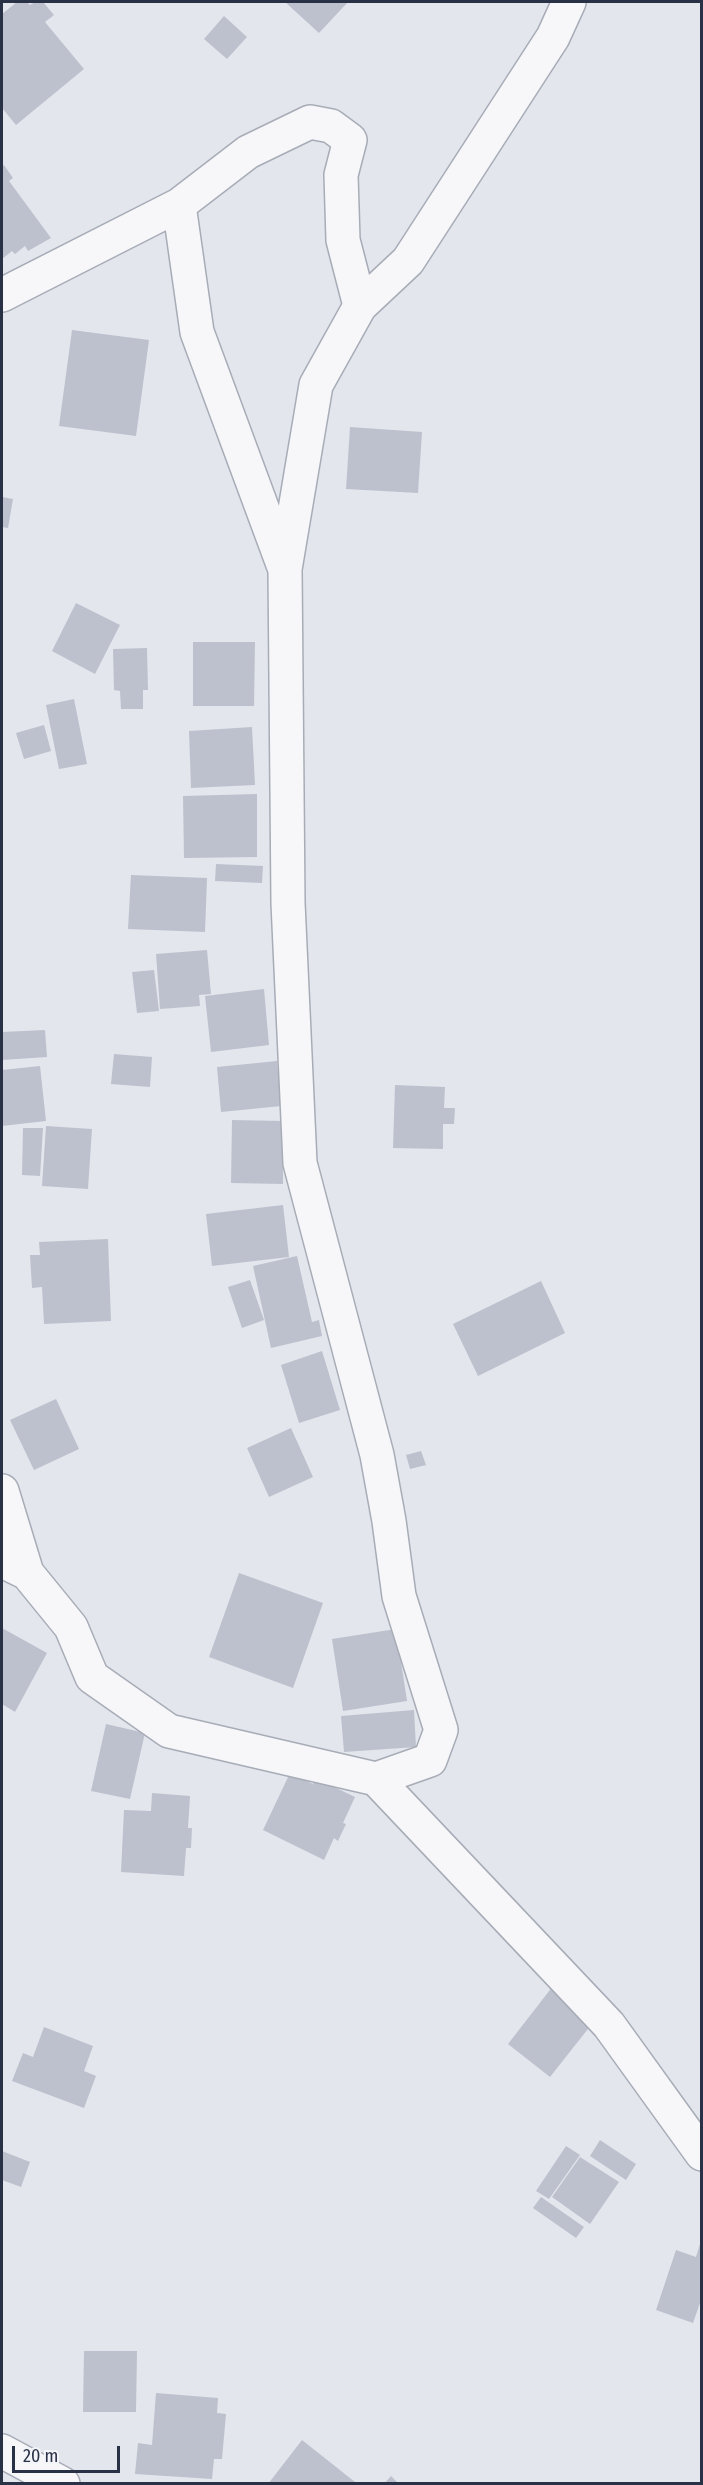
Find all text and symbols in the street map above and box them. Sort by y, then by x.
scale bar [15,2434,123,2472]
text: 20 m [23,2445,58,2467]

